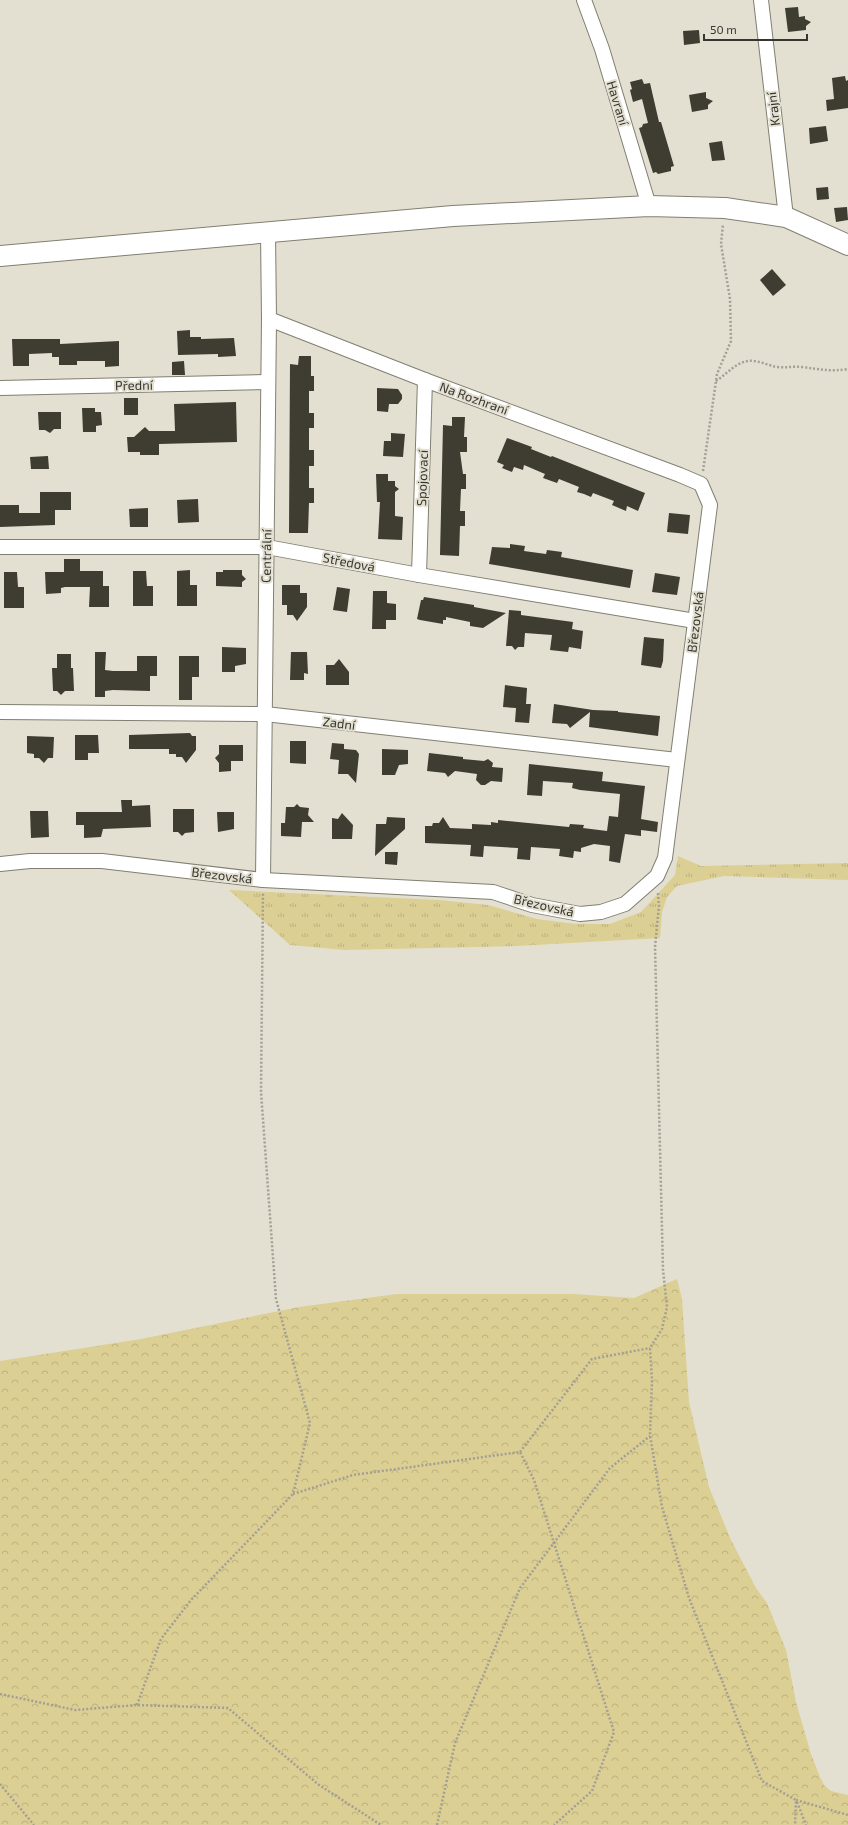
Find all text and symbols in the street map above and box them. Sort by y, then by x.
scale bar [704,16,807,42]
text: 50 m [710,22,737,36]
street label: Havraní [604,79,633,128]
street label: Krajní [763,90,783,127]
street label: Přední [115,377,154,393]
street label: Na Rozhraní [437,378,511,418]
street label: Spojovací [413,449,431,506]
street label: Centrální [258,528,274,583]
street label: Středová [321,549,377,575]
street label: Březovská [683,591,707,653]
street label: Zadní [322,713,357,733]
street label: Březovská [191,863,253,887]
street label: Březovská [512,890,576,920]

